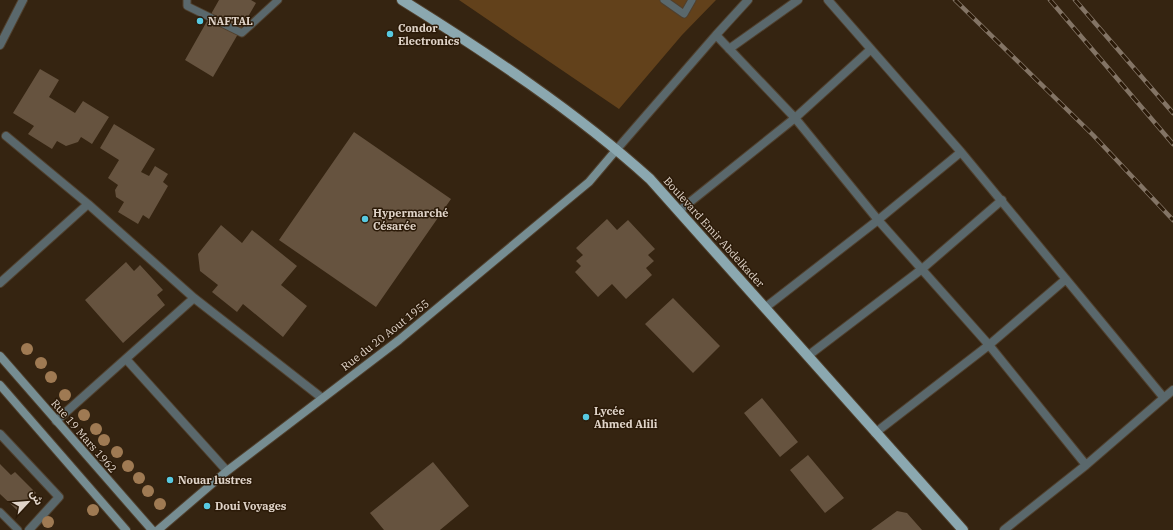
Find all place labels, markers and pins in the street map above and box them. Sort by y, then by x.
place label: NAFTAL [208,14,253,28]
marker: NAFTAL [195,16,205,26]
place label: Condor Electronics [398,21,460,48]
marker: Condor Electronics [385,29,395,39]
place label: Hypermarché Césarée [373,206,449,233]
marker: Hypermarché Césarée [360,214,370,224]
place label: Lycée Ahmed Alili [594,404,658,431]
marker: Lycée Ahmed Alili [581,412,591,422]
place label: Nouar lustres [178,473,252,487]
marker: Nouar lustres [165,475,175,485]
place label: Doui Voyages [215,499,287,513]
marker: Doui Voyages [202,501,212,511]

